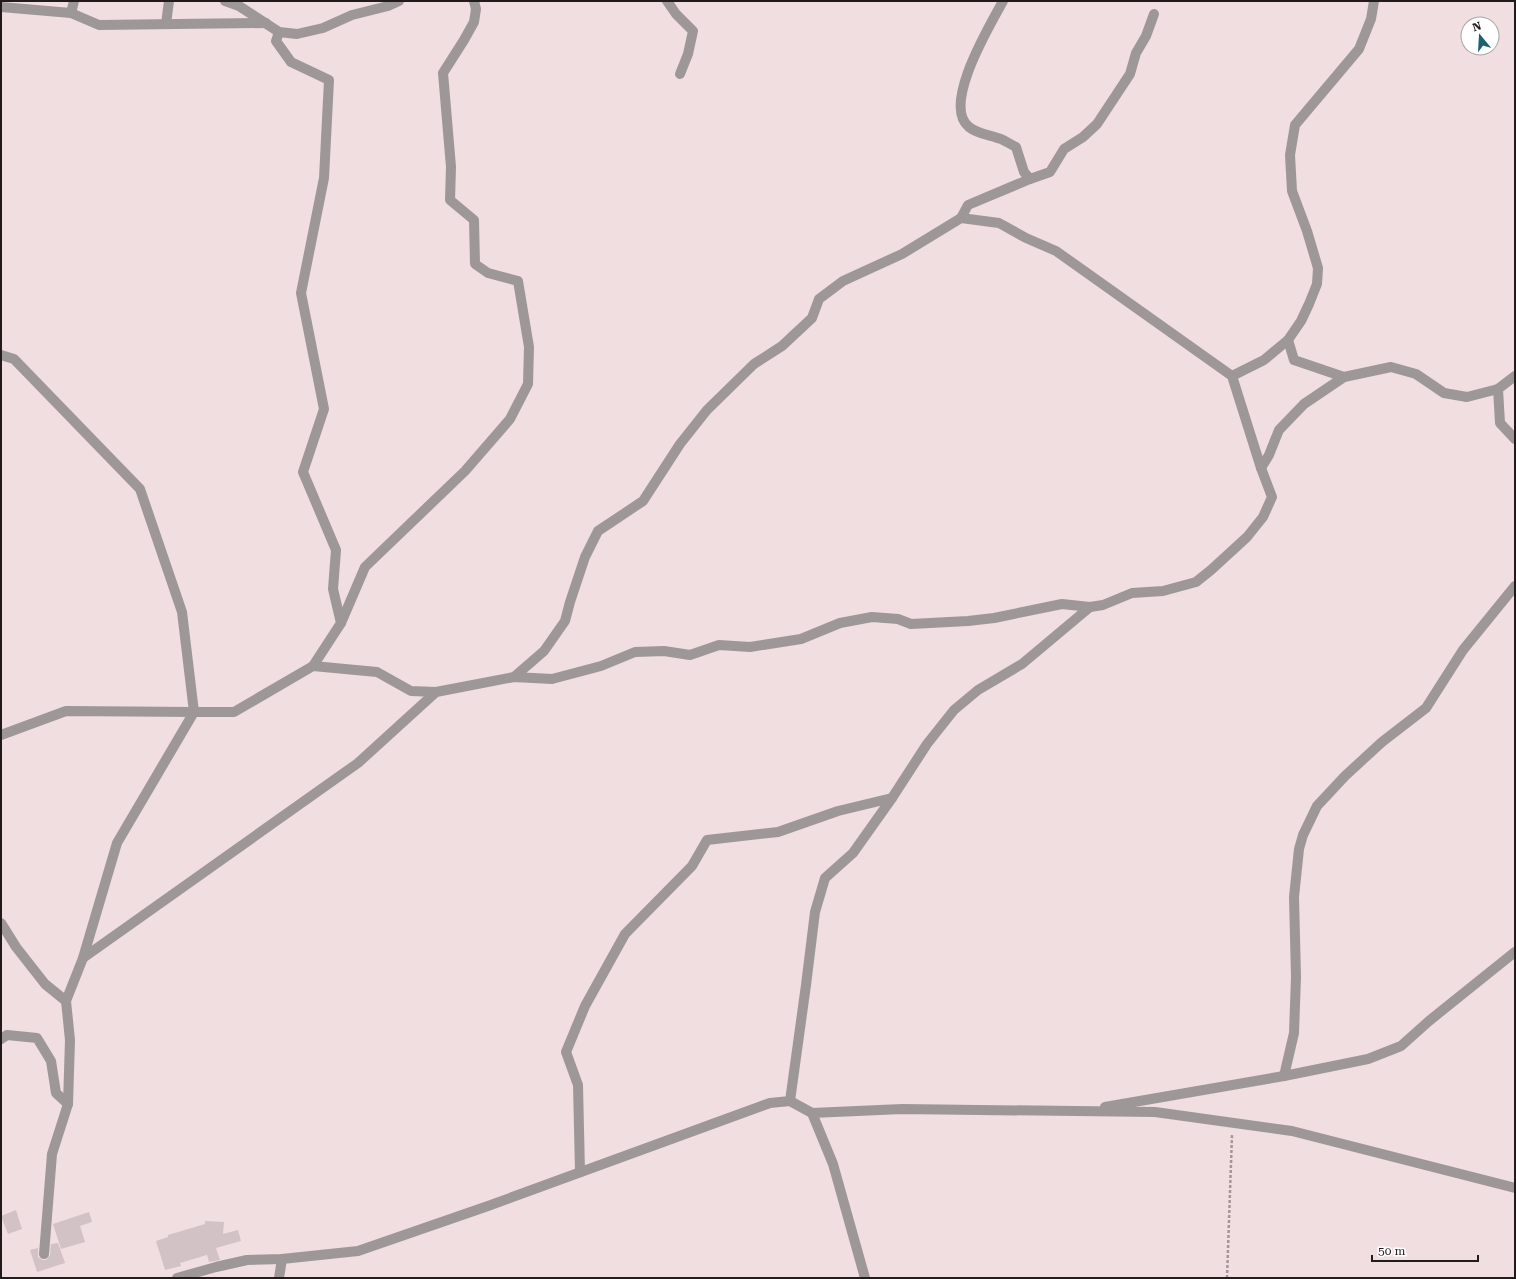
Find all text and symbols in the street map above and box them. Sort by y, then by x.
north arrow [1460,16,1500,56]
text: N [1471,19,1484,34]
scale bar [1372,1237,1478,1263]
text: 50 m [1378,1244,1405,1258]

